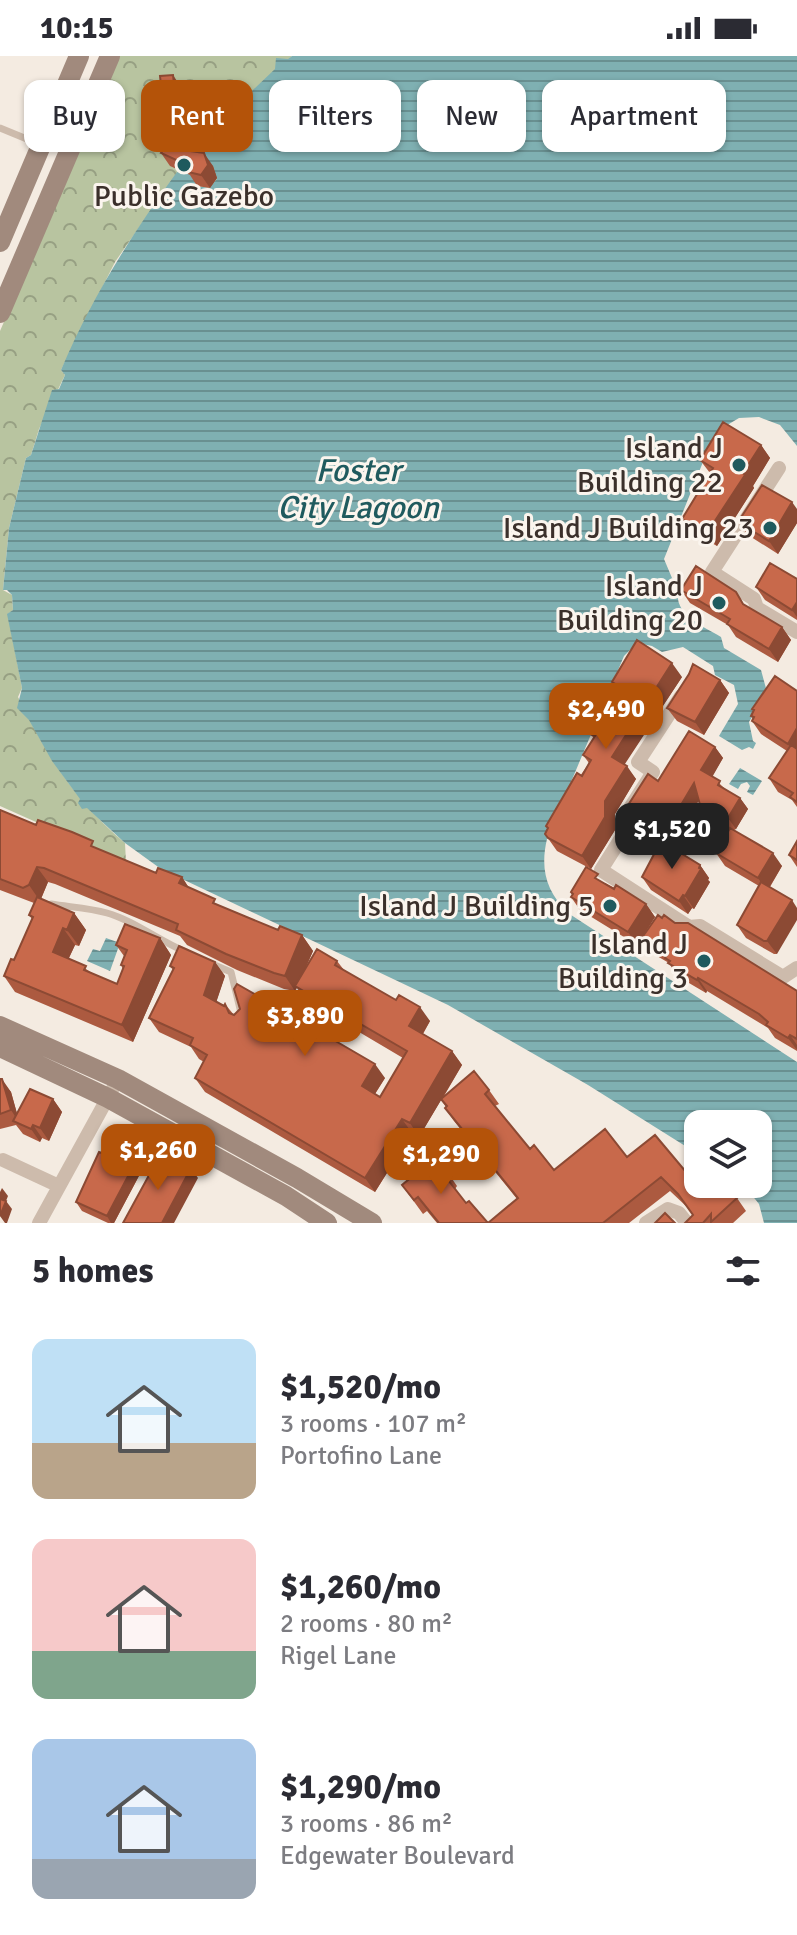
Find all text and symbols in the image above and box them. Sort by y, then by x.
text: 10:15 [40,10,114,47]
chip: Buy [24,80,125,152]
chip: Rent [141,80,253,152]
chip: Filters [269,80,401,152]
chip: New [417,80,526,152]
chip: Apartment [542,80,726,152]
marker: Public Gazebo [175,156,193,174]
place label: Public Gazebo [94,178,274,215]
place label: Island J Building 22 [577,430,723,501]
water label: Foster City Lagoon [277,451,440,527]
marker: Island J Building 22 [730,456,748,474]
place label: Island J Building 23 [503,510,754,547]
marker: Island J Building 23 [761,519,779,537]
place label: Island J Building 20 [557,568,703,639]
marker: Island J Building 20 [710,594,728,612]
pin: $2,490 [541,683,671,751]
text: $2,490 [567,693,645,725]
pin: $1,520 [607,803,737,871]
text: $1,520 [633,813,711,845]
place label: Island J Building 5 [359,888,594,925]
marker: Island J Building 5 [601,897,619,915]
place label: Island J Building 3 [558,926,688,997]
marker: Island J Building 3 [695,952,713,970]
pin: $3,890 [240,990,370,1058]
text: $3,890 [266,1000,344,1032]
map controls [684,1110,772,1198]
button: layers [684,1110,772,1198]
pin: $1,260 [93,1124,223,1192]
pin: $1,290 [376,1128,506,1196]
text: $1,260 [119,1134,197,1166]
text: $1,290 [402,1138,480,1170]
icon: filters [721,1249,765,1293]
text: 5 homes [32,1250,153,1292]
text: $1,520/mo [280,1366,441,1408]
icon: home [96,1371,192,1467]
text: 3 rooms · 107 m² [280,1408,467,1440]
text: Portofino Lane [280,1440,442,1472]
text: $1,260/mo [280,1566,441,1608]
icon: home [96,1571,192,1667]
text: 2 rooms · 80 m² [280,1608,453,1640]
text: Rigel Lane [280,1640,396,1672]
text: $1,290/mo [280,1766,441,1808]
icon: home [96,1771,192,1867]
text: 3 rooms · 86 m² [280,1808,453,1840]
text: Edgewater Boulevard [280,1840,515,1872]

